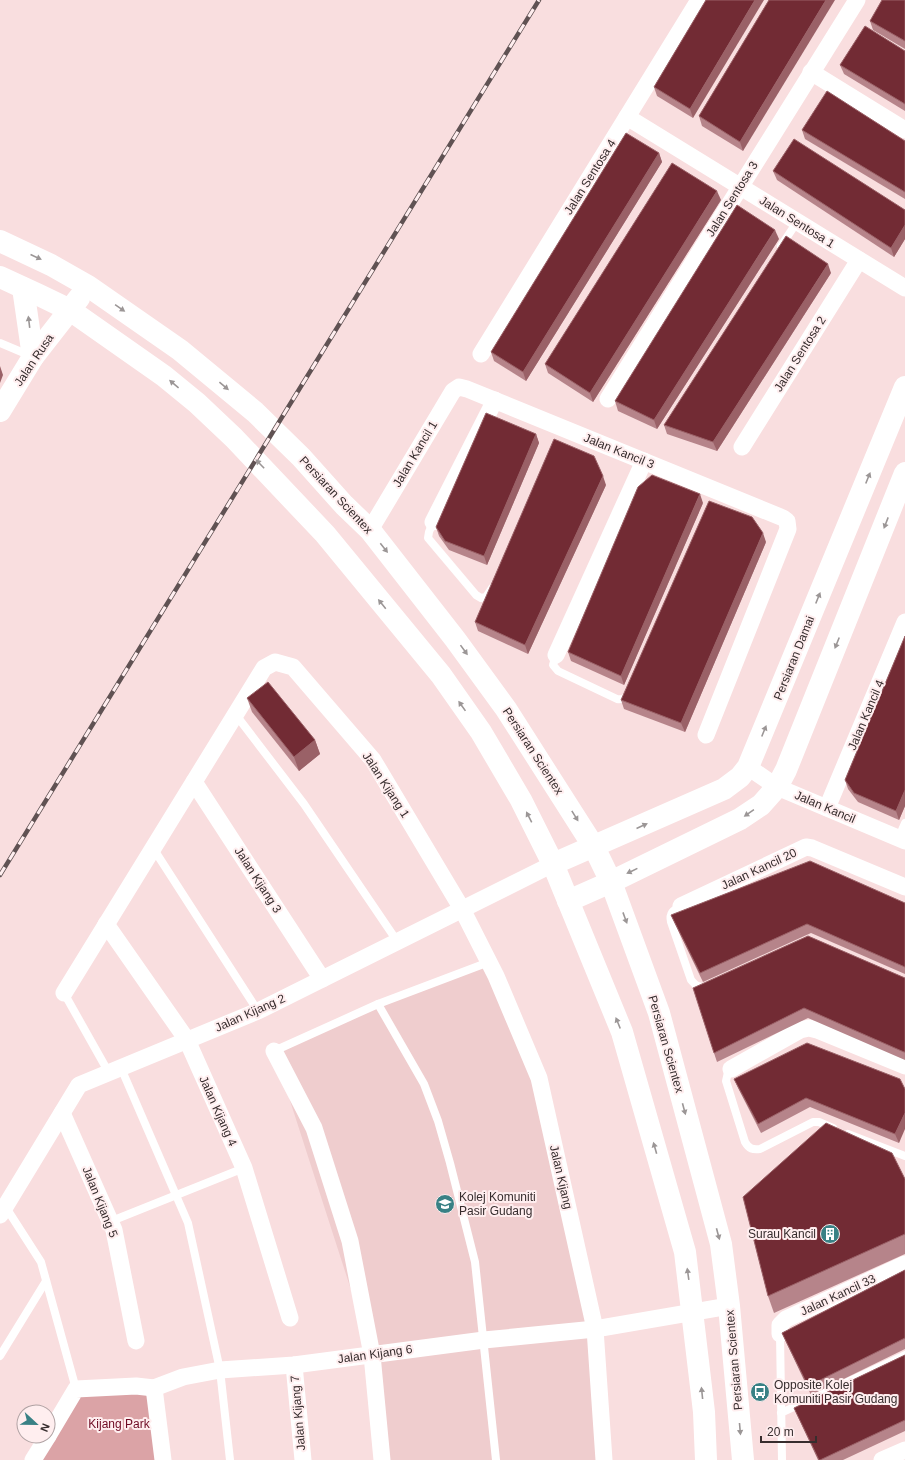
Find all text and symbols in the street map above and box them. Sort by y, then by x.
street label: Jalan Sentosa 4 [561,137,619,217]
street label: Jalan Sentosa 3 [703,159,761,239]
street label: Jalan Sentosa 1 [757,193,837,251]
one-way arrow [30,255,42,261]
one-way arrow [115,304,125,312]
street label: Jalan Sentosa 2 [771,314,829,394]
one-way arrow [26,316,32,328]
street label: Jalan Rusa [11,331,57,389]
one-way arrow [169,379,179,388]
one-way arrow [218,382,229,391]
street label: Jalan Kancil 1 [390,418,440,490]
street label: Jalan Kancil 3 [582,431,657,472]
street label: Persiaran Scientex [297,453,375,537]
one-way arrow [255,459,265,469]
one-way arrow [865,471,871,483]
one-way arrow [882,517,888,529]
one-way arrow [379,542,388,553]
one-way arrow [816,592,822,604]
one-way arrow [378,598,387,609]
street label: Persiaran Damai [771,614,817,702]
one-way arrow [834,638,840,650]
one-way arrow [459,645,467,655]
street label: Jalan Kancil 4 [845,678,887,752]
one-way arrow [458,701,466,711]
street label: Persiaran Scientex [500,705,566,797]
one-way arrow [761,725,767,737]
street label: Jalan Kijang 1 [360,750,413,821]
street label: Jalan Kancil [792,788,858,826]
one-way arrow [743,809,754,817]
one-way arrow [571,810,578,822]
one-way arrow [526,811,533,823]
one-way arrow [637,823,648,829]
street label: Jalan Kijang 3 [232,845,285,916]
street label: Jalan Kancil 20 [719,845,799,893]
one-way arrow [627,868,638,875]
one-way arrow [622,913,628,925]
street label: Jalan Kijang 2 [213,991,288,1035]
street label: Persiaran Scientex [645,994,687,1094]
one-way arrow [615,1017,621,1029]
street label: Jalan Kijang 4 [196,1074,240,1149]
one-way arrow [682,1103,688,1115]
one-way arrow [652,1142,658,1154]
street label: Jalan Kijang [547,1144,575,1210]
street label: Jalan Kijang 5 [79,1164,121,1240]
place label: Kolej Komuniti Pasir Gudang [459,1190,536,1218]
school or university icon: Kolej Komuniti Pasir Gudang [434,1193,456,1215]
building icon: Surau Kancil [819,1223,841,1245]
place label: Surau Kancil [748,1227,816,1241]
one-way arrow [715,1229,721,1241]
one-way arrow [684,1267,691,1280]
street label: Jalan Kancil 33 [798,1271,878,1319]
street label: Persiaran Scientex [723,1309,745,1411]
street label: Jalan Kijang 6 [337,1342,414,1366]
street label: Jalan Kijang 7 [288,1375,308,1451]
place label: Opposite Kolej Komuniti Pasir Gudang [774,1378,897,1406]
bus stop icon: Opposite Kolej Komuniti Pasir Gudang [749,1381,771,1403]
one-way arrow [698,1387,705,1399]
north arrow [16,1404,56,1444]
park label: Kijang Park [88,1417,151,1431]
scale bar [761,1418,816,1444]
text: N [38,1422,52,1434]
one-way arrow [737,1423,744,1435]
text: 20 m [767,1425,794,1439]

